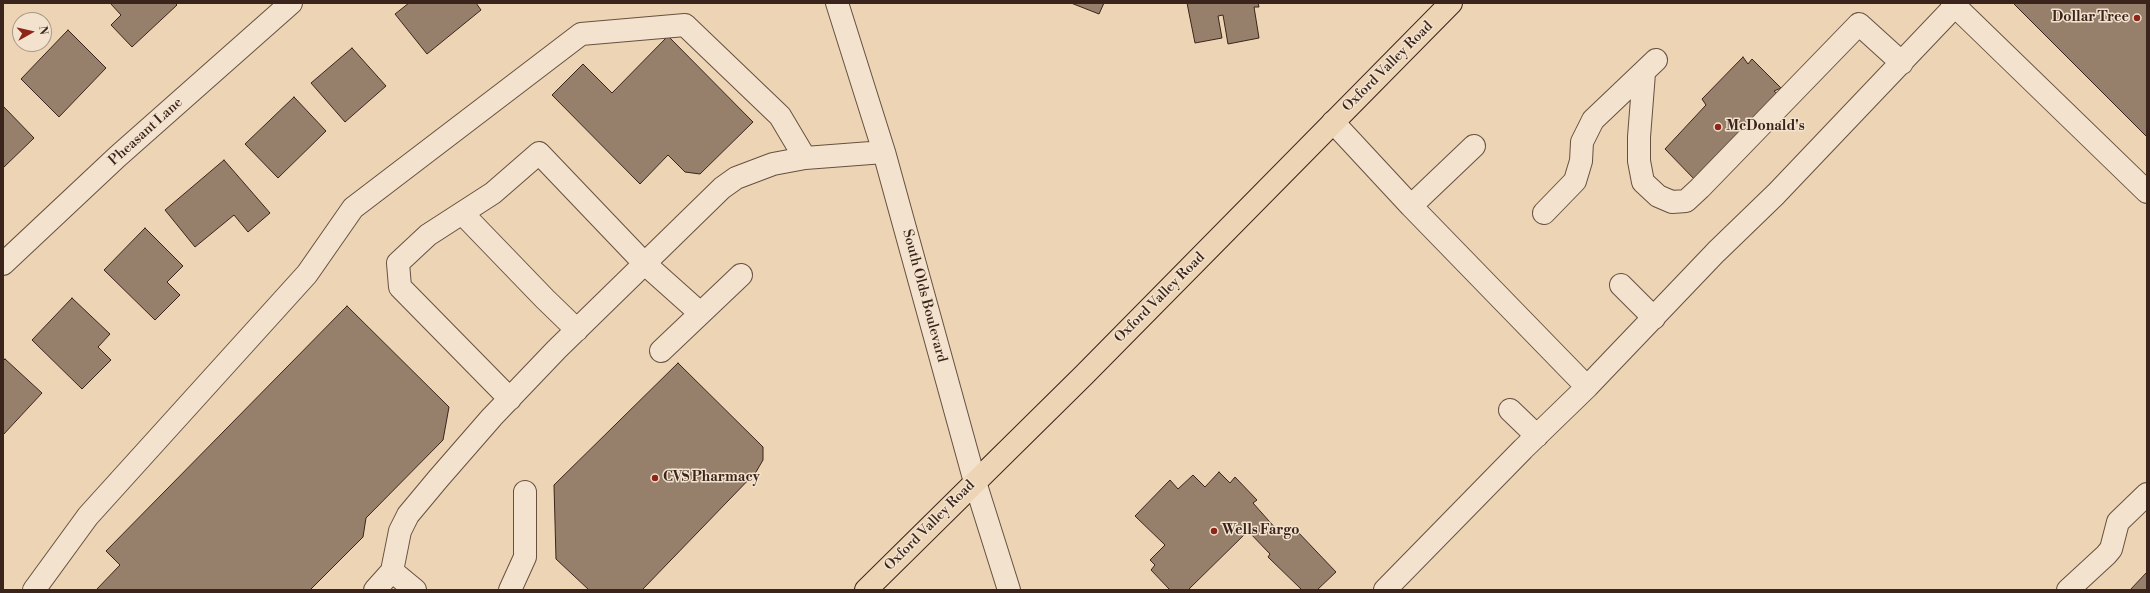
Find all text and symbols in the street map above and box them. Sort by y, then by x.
place label: Dollar Tree [2052,10,2129,26]
north arrow [12,12,52,52]
marker: Dollar Tree [2132,13,2142,23]
street label: Oxford Valley Road [1339,18,1437,116]
text: N [35,25,50,36]
street label: Pheasant Lane [106,95,186,169]
place label: McDonald's [1726,119,1805,135]
marker: McDonald's [1713,122,1723,132]
street label: South Olds Boulevard [898,228,950,364]
street label: Oxford Valley Road [1111,249,1209,347]
place label: CVS Pharmacy [663,470,760,486]
marker: CVS Pharmacy [650,473,660,483]
street label: Oxford Valley Road [881,477,979,575]
place label: Wells Fargo [1222,523,1299,539]
marker: Wells Fargo [1209,526,1219,536]

